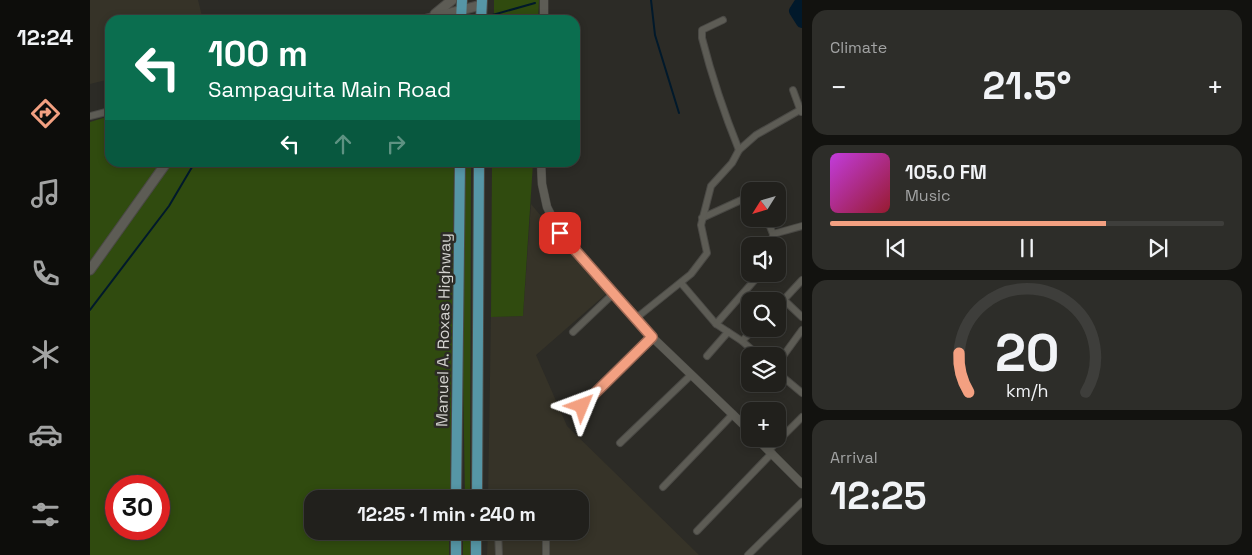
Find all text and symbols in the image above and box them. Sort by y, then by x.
text: 12:24 [17,23,73,51]
text: 100 m [208,32,308,76]
icon: left [125,35,190,100]
text: Climate [830,37,887,58]
text: 21.5° [983,62,1071,110]
text: − [830,69,847,105]
text: + [1207,69,1224,105]
text: Sampaguita Main Road [208,75,451,103]
icon: directions [28,96,63,131]
icon: left [276,130,304,158]
icon: ahead [329,130,357,158]
icon: right [382,130,410,158]
text: 105.0 FM [905,160,987,185]
icon: music [28,176,63,211]
north arrow [741,182,786,228]
map controls [741,182,786,447]
text: Music [905,185,951,206]
pin [539,212,581,254]
icon: arrive [546,219,574,247]
street label: Manuel A. Roxas Highway [431,233,456,427]
icon: previous [882,234,910,262]
icon: pause [1013,234,1041,262]
icon: next [1144,234,1172,262]
button: sound [741,237,786,282]
icon: phone [28,256,63,291]
button: search [741,292,786,337]
text: 20 [995,320,1059,386]
icon: climate [28,337,63,372]
button: layers [741,347,786,392]
position arrow [555,379,607,431]
text: km/h [1006,379,1048,402]
button: + [741,402,786,447]
icon: car [28,417,63,452]
text: Arrival [830,447,878,468]
text: 12:25 [830,472,926,520]
speed limit sign: 30 [105,475,170,540]
icon: filters [28,497,63,532]
text: 12:25 · 1 min · 240 m [357,502,536,527]

